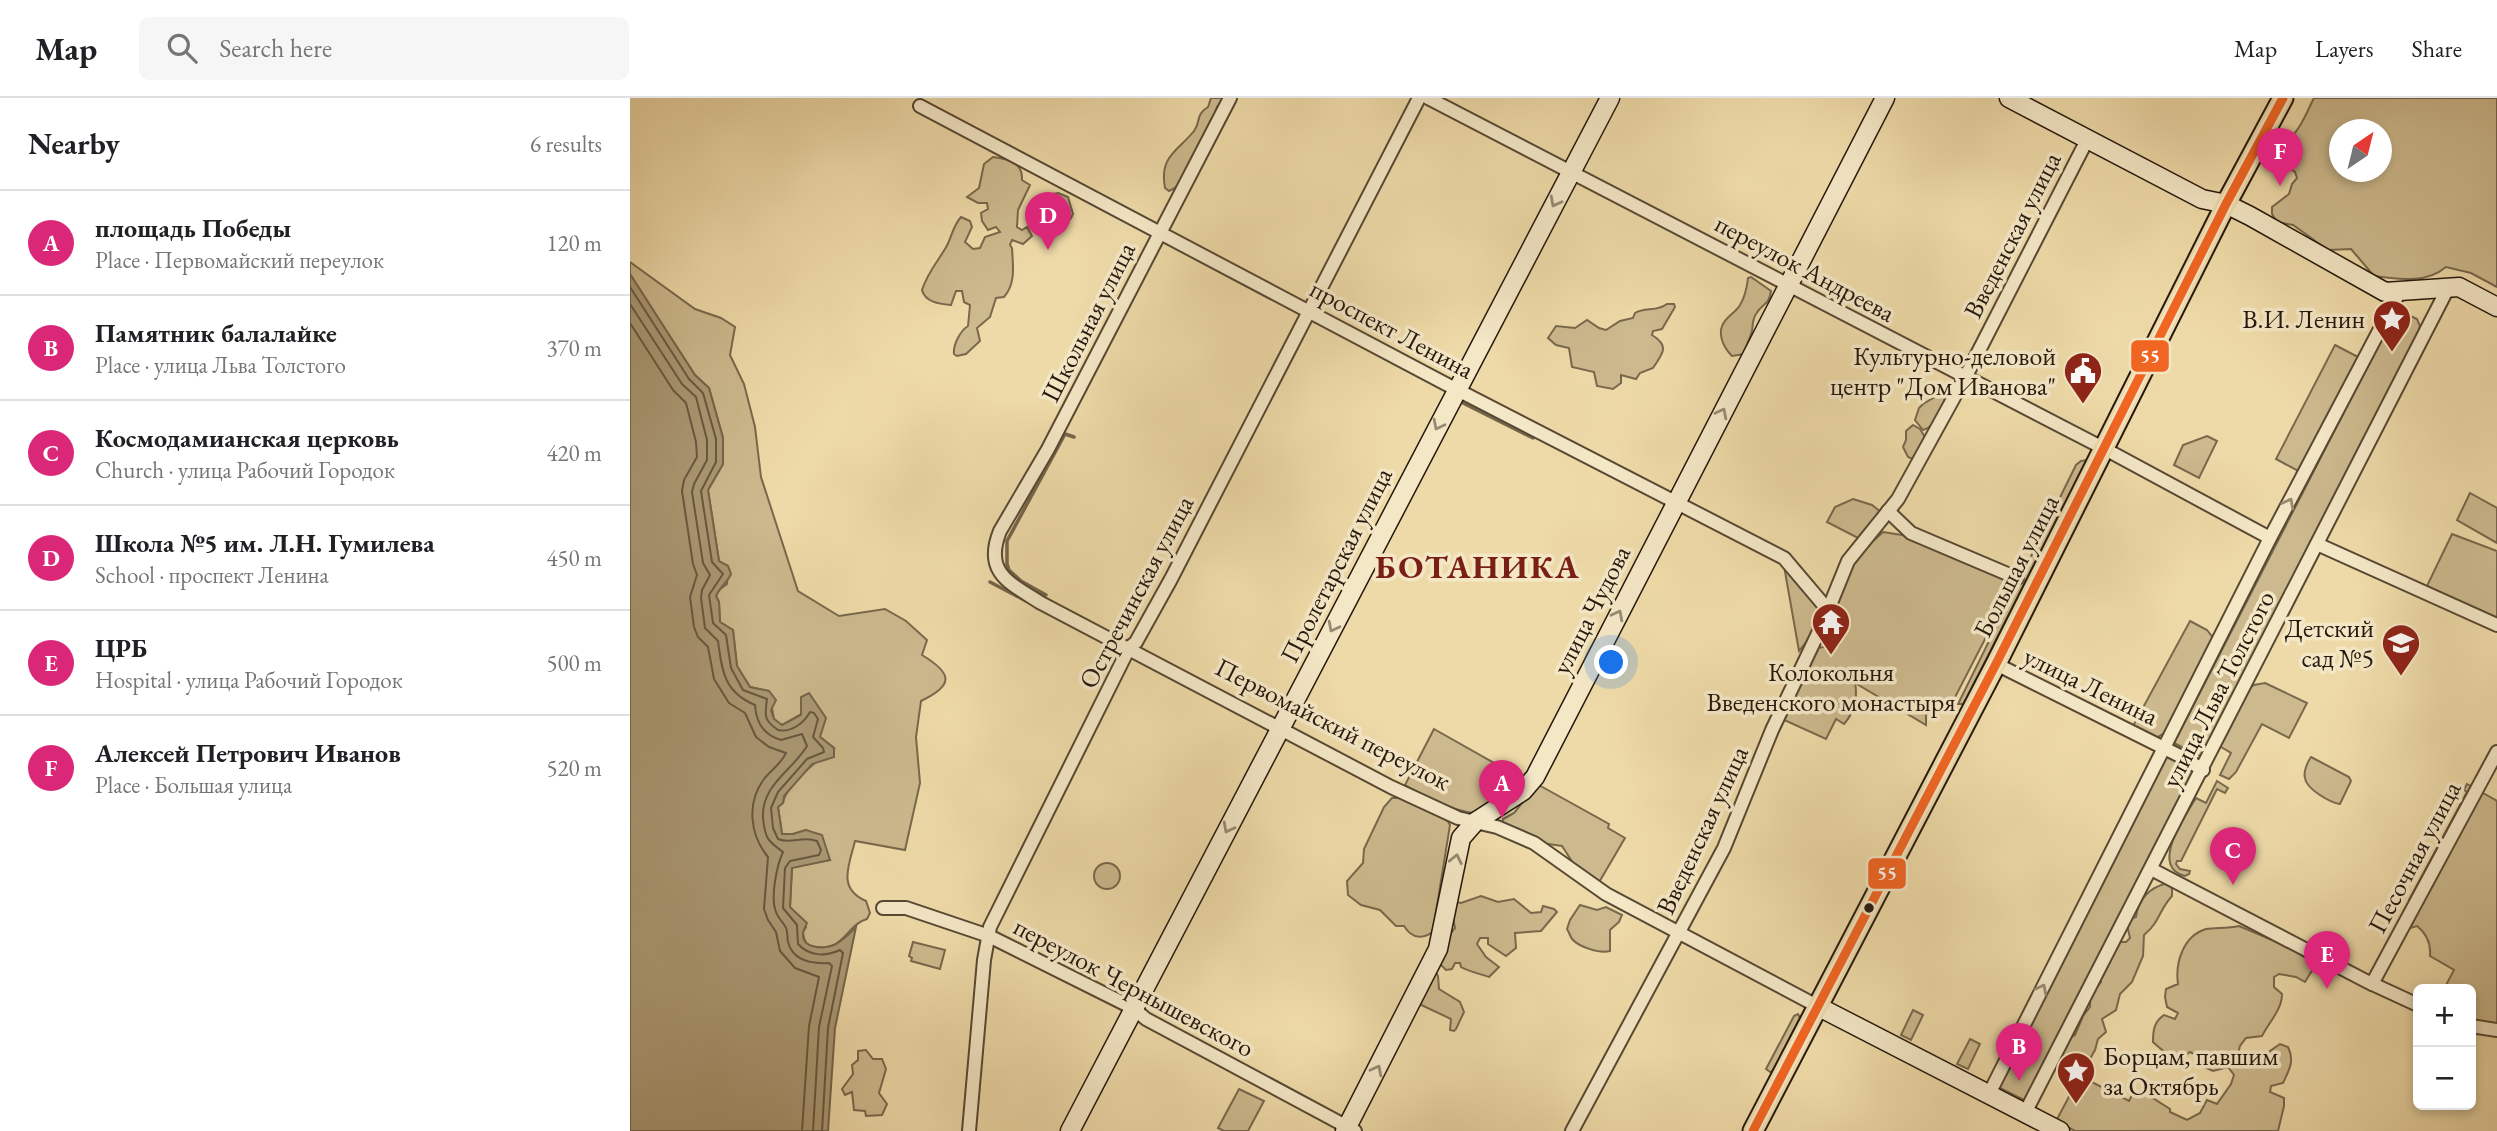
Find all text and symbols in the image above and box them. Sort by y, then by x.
search box [139,17,629,80]
text: Map [35,27,97,70]
icon: search [163,29,201,67]
text: Search here [219,31,332,65]
text: Map [2234,33,2277,64]
text: Layers [2315,33,2374,64]
text: Share [2412,33,2462,64]
north arrow [2329,119,2392,182]
text: Nearby [28,124,120,163]
pin: F [2257,128,2303,186]
text: 6 results [530,129,602,159]
street label: Введенская улица [1956,146,2069,324]
pin: D [1025,192,1071,250]
one-way arrow [1550,195,1563,207]
street label: переулок Андреева [1709,206,1901,330]
text: площадь Победы [95,211,291,245]
text: A [43,228,59,258]
text: 120 m [546,228,602,258]
street label: Школьная улица [1033,236,1143,408]
text: Place · Первомайский переулок [95,245,384,275]
street label: проспект Ленина [1304,272,1480,387]
place icon: В.И. Ленин [2371,298,2413,353]
place label: В.И. Ленин [2242,302,2365,336]
text: Памятник балалайке [95,316,337,350]
text: B [44,333,58,363]
text: 370 m [546,333,602,363]
place label: Культурно-деловой центр "Дом Иванова" [1830,339,2056,403]
line badge: 55 [2130,339,2170,373]
text: 55 [2140,344,2160,369]
text: Place · улица Льва Толстого [95,350,346,380]
public building icon: Культурно-деловой центр "Дом Иванова" [2062,350,2104,405]
one-way arrow [1714,408,1728,420]
one-way arrow [1433,418,1447,430]
text: Космодамианская церковь [95,421,399,455]
text: C [43,438,59,468]
text: 420 m [546,438,602,468]
text: Church · улица Рабочий Городок [95,455,395,485]
street label: Пролетарская улица [1272,461,1400,668]
street label: Большая улица [1965,488,2067,643]
street label: Остречинская улица [1071,489,1201,694]
one-way arrow [2281,497,2294,510]
text: Школа №5 им. Л.Н. Гумилева [95,526,435,560]
street label: улица Чудова [1544,539,1638,680]
text: D [42,543,60,573]
text: 450 m [546,543,602,573]
district label: БОТАНИКА [1375,545,1581,588]
text: School · проспект Ленина [95,560,329,590]
street label: улица Льва Толстого [2154,585,2282,793]
temple icon: Колокольня Введенского монастыря [1810,601,1852,656]
one-way arrow [1610,610,1624,622]
place label: Детский сад №5 [2285,611,2374,675]
one-way arrow [1328,620,1342,632]
school or university icon: Детский сад №5 [2380,622,2422,677]
text: ЦРБ [95,631,148,665]
street label: улица Ленина [2018,639,2165,733]
your location [1594,645,1628,679]
text: E [44,648,58,678]
text: 500 m [546,648,602,678]
street label: Первомайский переулок [1210,650,1457,798]
place label: Колокольня Введенского монастыря [1706,655,1956,719]
text: Hospital · улица Рабочий Городок [95,665,403,695]
text: Алексей Петрович Иванов [95,736,401,770]
street label: Введенская улица [1648,740,1756,920]
text: F [45,753,57,783]
text: 520 m [546,753,602,783]
pin: A [1479,760,1525,818]
text: Place · Большая улица [95,770,292,800]
street label: Песочная улица [2360,775,2469,939]
one-way arrow [1223,821,1236,834]
pin: C [2210,827,2256,885]
one-way arrow [1447,853,1462,865]
line badge: 55 [1867,857,1907,890]
text: 55 [1877,861,1897,886]
unlabelled marker [1862,901,1876,915]
street label: переулок Чернышевского [1008,909,1260,1065]
pin: E [2304,931,2350,989]
one-way arrow [2033,984,2047,997]
map controls [2413,984,2476,1110]
button: + [2413,984,2476,1047]
pin: B [1996,1023,2042,1081]
place label: Борцам, павшим за Октябрь [2103,1039,2278,1103]
button: − [2413,1047,2476,1110]
place icon: Борцам, павшим за Октябрь [2055,1050,2097,1105]
one-way arrow [1368,1065,1382,1077]

